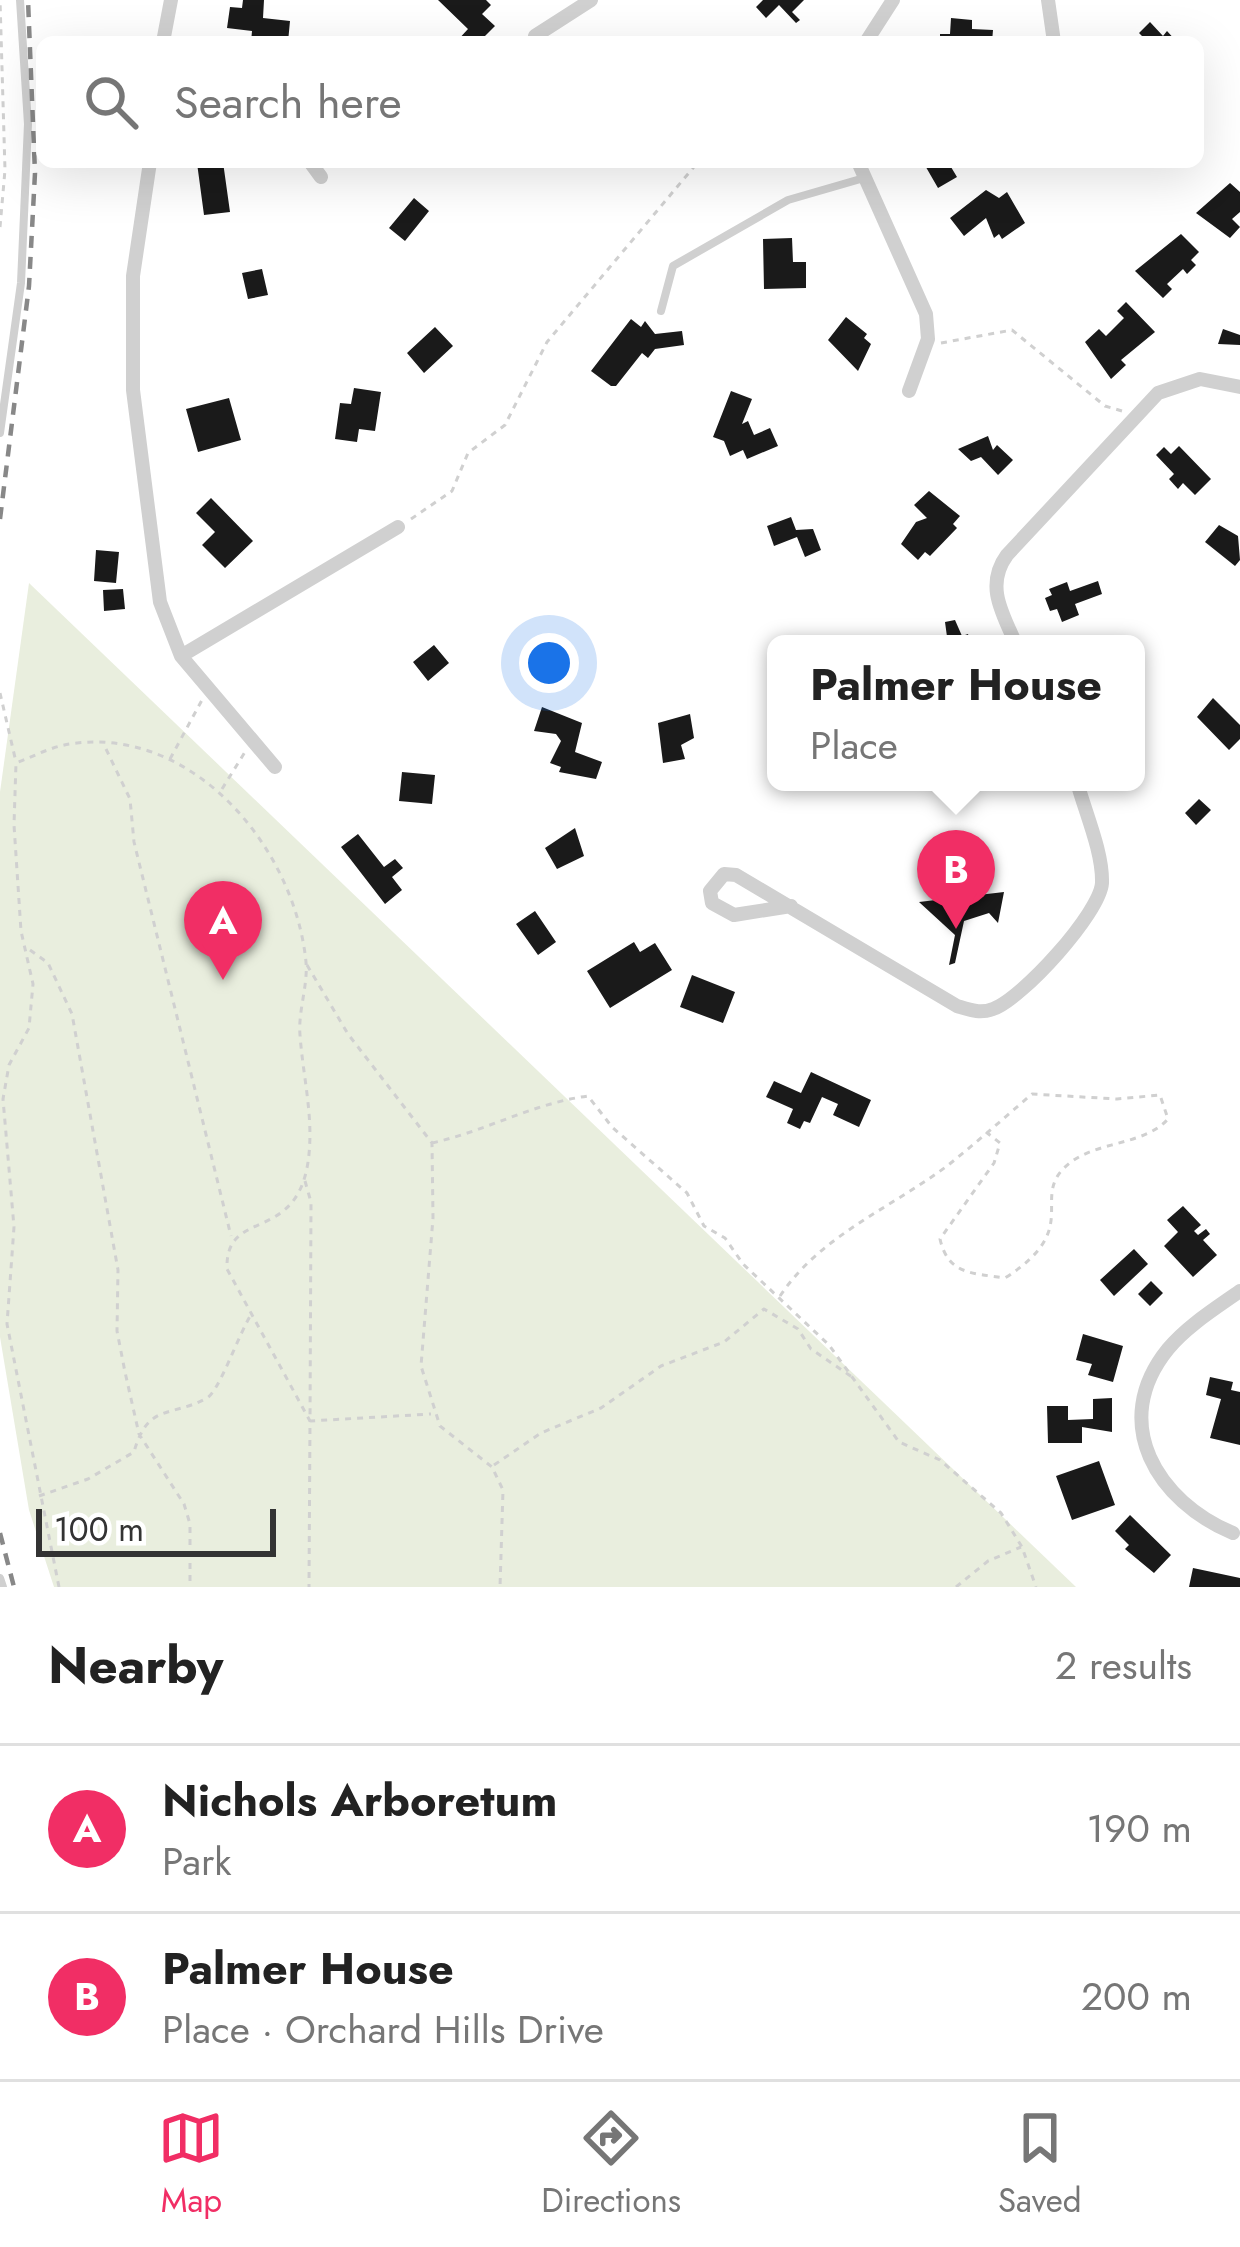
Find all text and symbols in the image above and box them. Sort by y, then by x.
search box [36,36,1204,168]
icon: search [78,69,144,135]
text: Search here [174,70,402,135]
your location [519,633,579,693]
popup [767,635,1145,791]
text: Palmer House [810,652,1102,717]
text: Place [810,717,898,774]
pin: B [917,830,995,929]
pin: A [184,881,262,980]
scale bar [36,1503,276,1556]
text: 100 m [54,1506,144,1553]
text: Nearby [48,1628,223,1702]
text: 2 results [1055,1637,1192,1694]
text: Nichols Arboretum [162,1768,557,1833]
text: A [73,1800,101,1857]
text: 190 m [1086,1800,1192,1857]
text: Park [162,1833,232,1890]
text: Palmer House [162,1936,454,2001]
text: B [74,1968,100,2025]
text: 200 m [1081,1968,1192,2025]
text: Place · Orchard Hills Drive [162,2001,604,2058]
tab: Map [158,2105,224,2224]
tab: Directions [541,2105,681,2224]
tab: Saved [998,2105,1082,2224]

